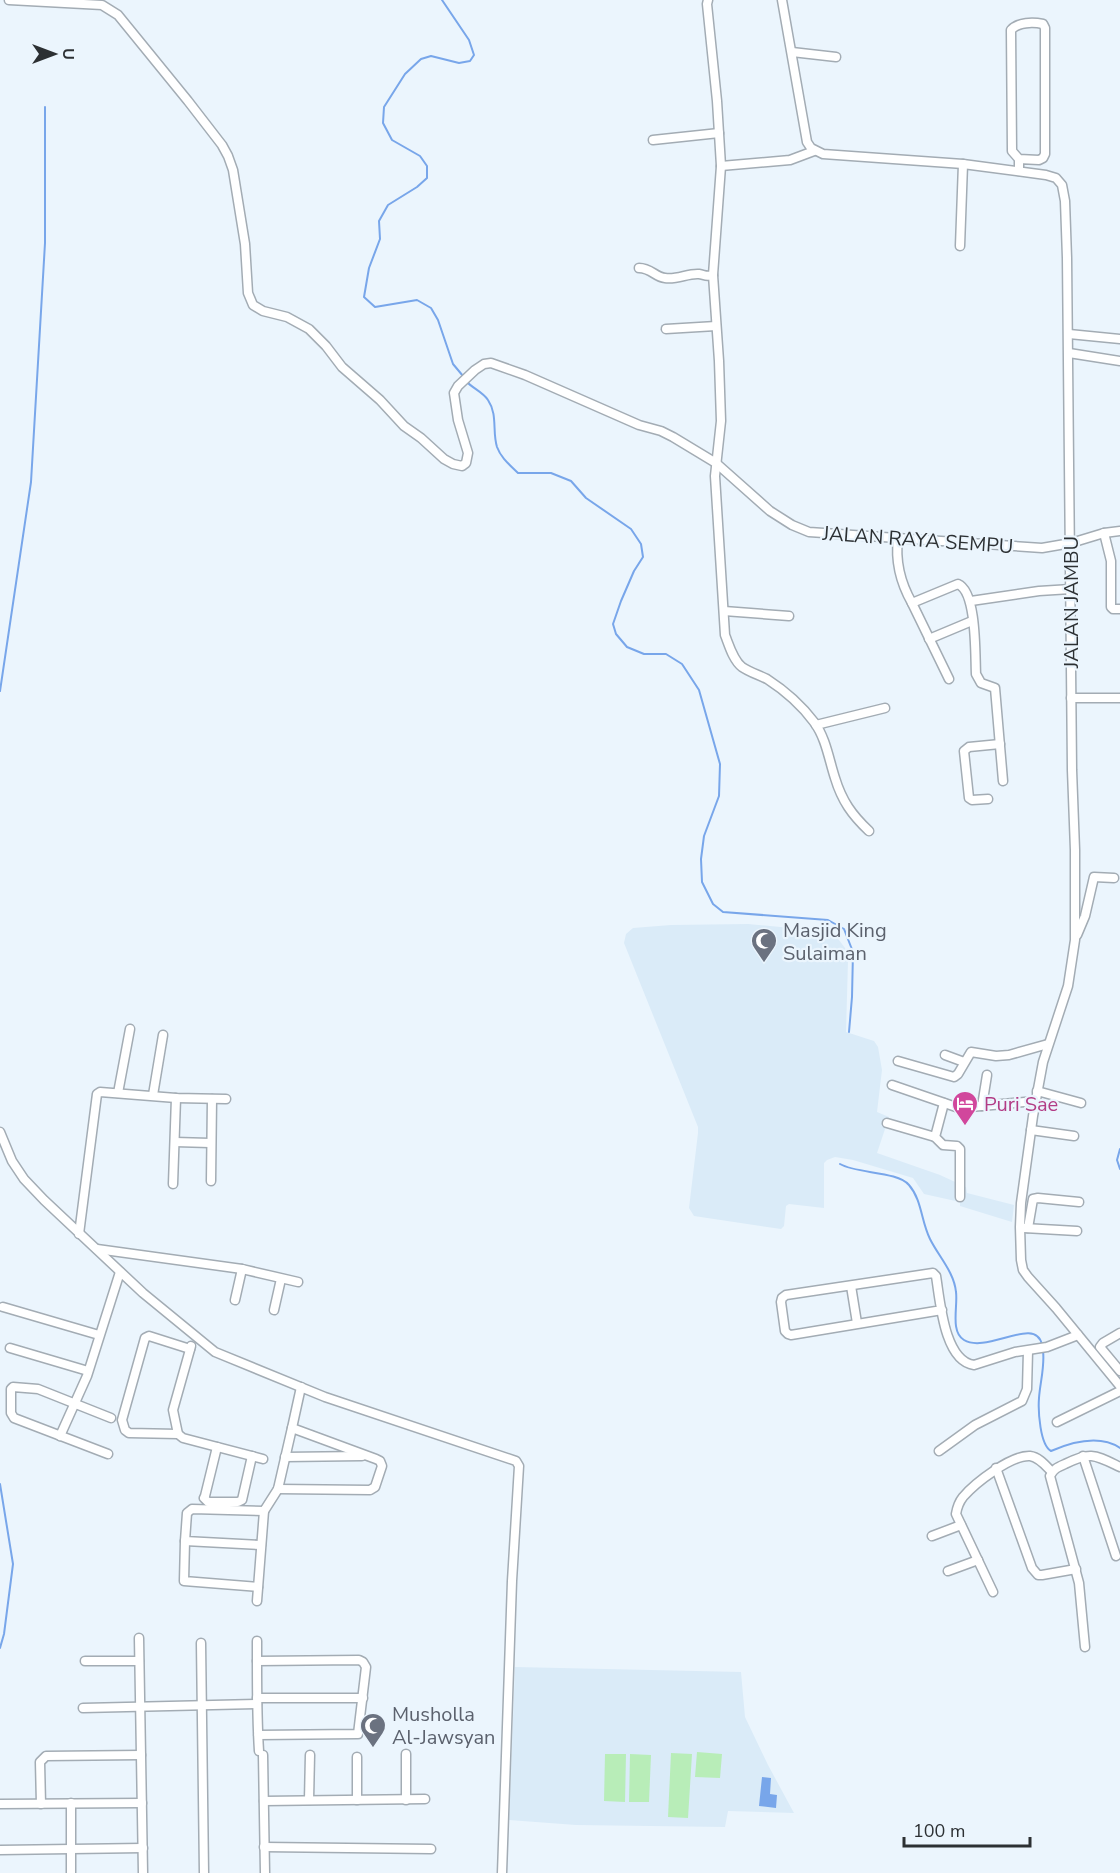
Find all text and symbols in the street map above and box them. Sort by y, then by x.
north arrow [24,24,84,84]
text: U [57,48,79,60]
street label: JALAN RAYA SEMPU [821,520,1014,560]
street label: JALAN JAMBU [1058,536,1085,669]
place label: Masjid King Sulaiman [783,917,887,967]
mosque icon: Masjid King Sulaiman [749,926,779,964]
hotel icon: Puri Sae [950,1089,980,1127]
place label: Puri Sae [984,1091,1058,1118]
place label: Musholla Al-Jawsyan [392,1701,495,1751]
mosque icon: Musholla Al-Jawsyan [358,1711,388,1749]
scale bar [904,1810,1030,1848]
text: 100 m [913,1819,965,1843]

